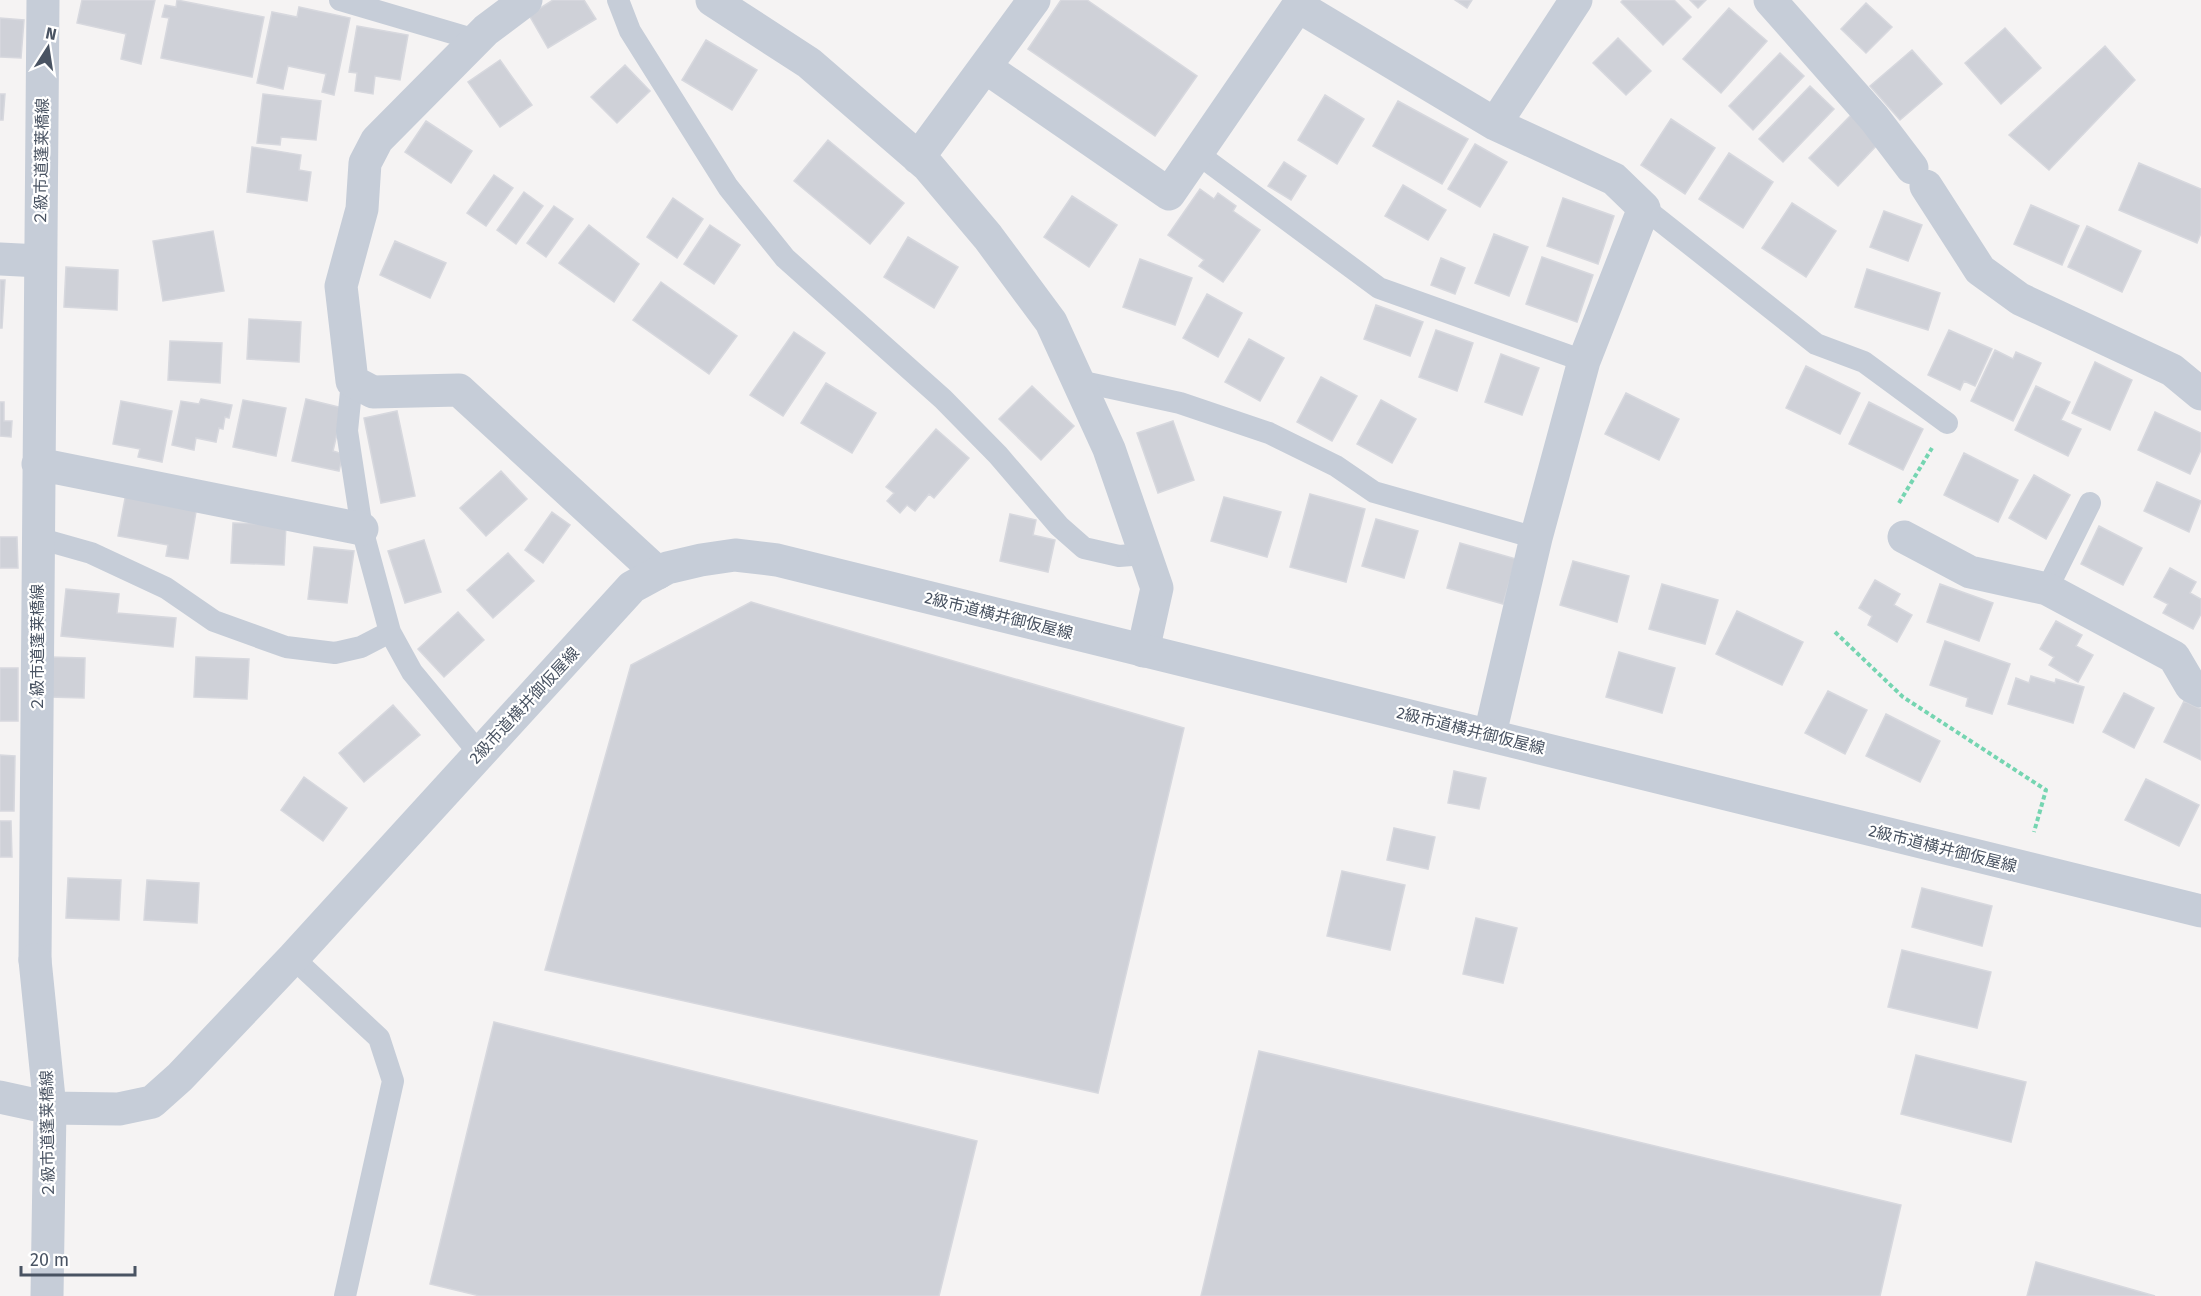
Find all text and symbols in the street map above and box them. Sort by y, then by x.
north arrow [18,18,78,78]
text: N [44,23,58,44]
street label: ２級市道蓬莱橋線 [31,98,52,226]
street label: ２級市道蓬莱橋線 [28,584,47,712]
street label: 2級市道横井御仮屋線 [923,588,1075,643]
street label: 2級市道横井御仮屋線 [466,643,583,767]
street label: 2級市道横井御仮屋線 [1395,703,1547,758]
street label: 2級市道横井御仮屋線 [1867,821,2019,876]
street label: ２級市道蓬莱橋線 [37,1070,58,1198]
scale bar [21,1239,135,1277]
text: 20 m [30,1249,69,1271]

